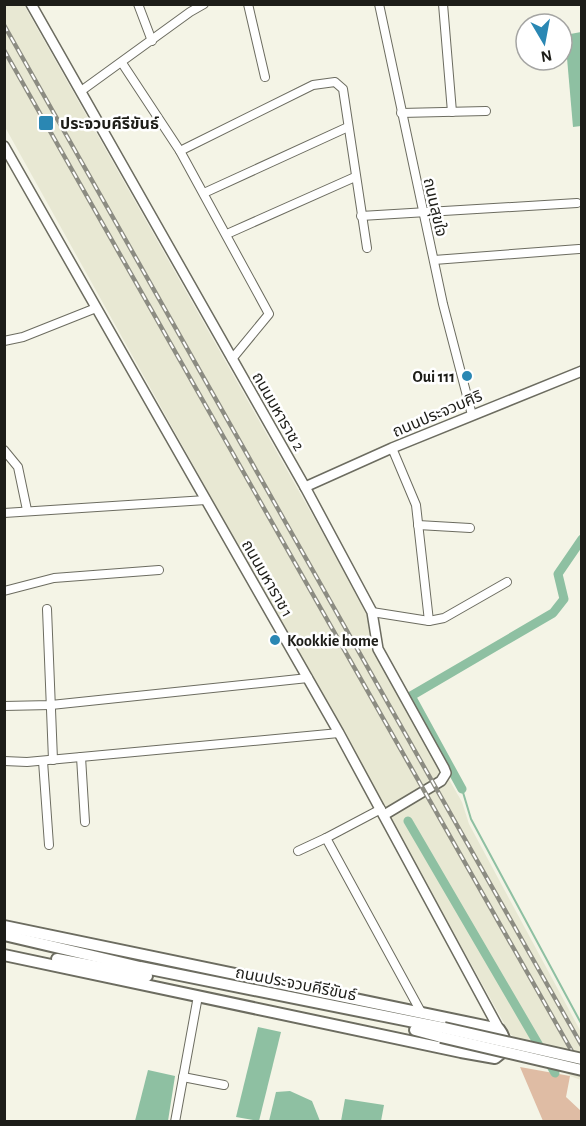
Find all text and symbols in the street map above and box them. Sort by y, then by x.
north arrow [514,12,574,72]
text: N [540,47,553,65]
marker: ประจวบคีรีขันธ์ [37,114,55,132]
place label: ประจวบคีรีขันธ์ [60,116,159,132]
street label: ถนนสุขใจ [420,176,450,238]
street label: ถนนมหาราช 2 [249,369,307,454]
place label: Oui 111 [412,369,455,385]
marker: Oui 111 [460,369,474,383]
street label: ถนนประจวบศิริ [390,388,485,440]
street label: ถนนมหาราช 1 [239,537,296,620]
marker: Kookkie home [268,633,282,647]
place label: Kookkie home [287,633,379,649]
street label: ถนนประจวบคีรีขันธ์ [234,964,358,1004]

